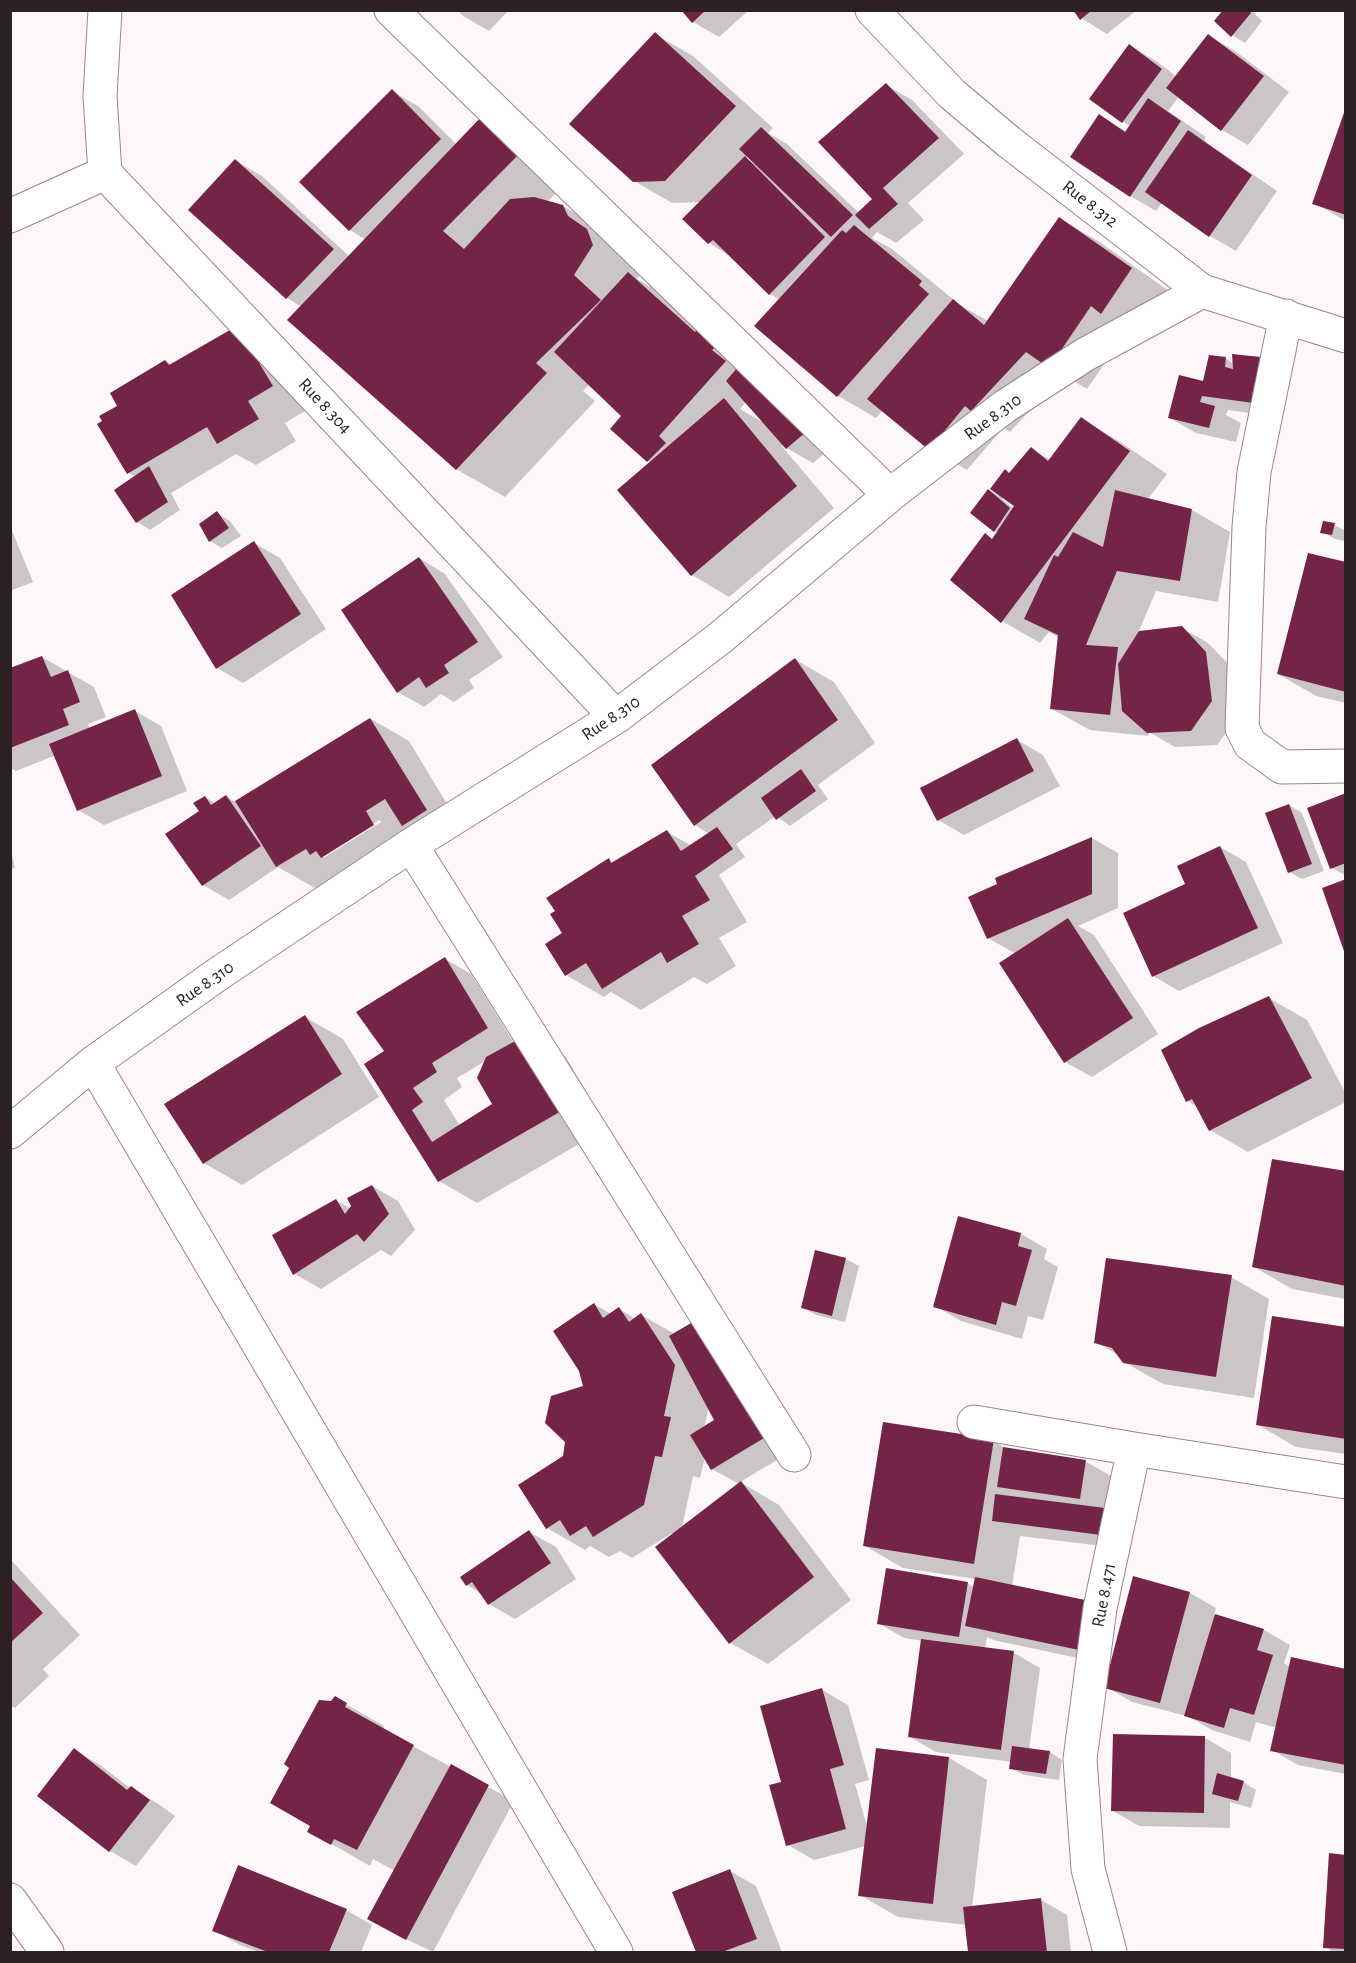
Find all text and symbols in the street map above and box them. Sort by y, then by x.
street label: Rue 8.312 [1058,176,1122,232]
street label: Rue 8.304 [294,374,356,438]
street label: Rue 8.310 [960,389,1026,445]
street label: Rue 8.310 [578,691,644,745]
street label: Rue 8.310 [172,956,238,1012]
street label: Rue 8.471 [1087,1561,1121,1629]

